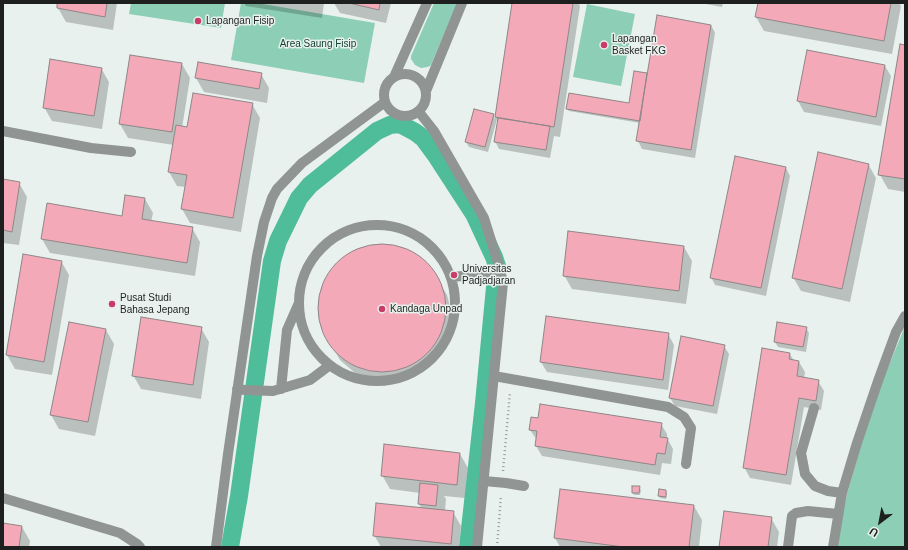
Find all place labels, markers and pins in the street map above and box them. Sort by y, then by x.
place label: Lapangan Fisip [206,15,274,27]
marker: Lapangan Fisip [193,16,203,26]
place label: Lapangan Basket FKG [612,33,666,56]
marker: Lapangan Basket FKG [599,40,609,50]
place label: Universitas Padjadjaran [462,263,515,286]
marker: Universitas Padjadjaran [449,270,459,280]
place label: Pusat Studi Bahasa Jepang [120,292,190,316]
marker: Pusat Studi Bahasa Jepang [107,299,117,309]
place label: Kandaga Unpad [390,303,462,315]
marker: Kandaga Unpad [377,304,387,314]

